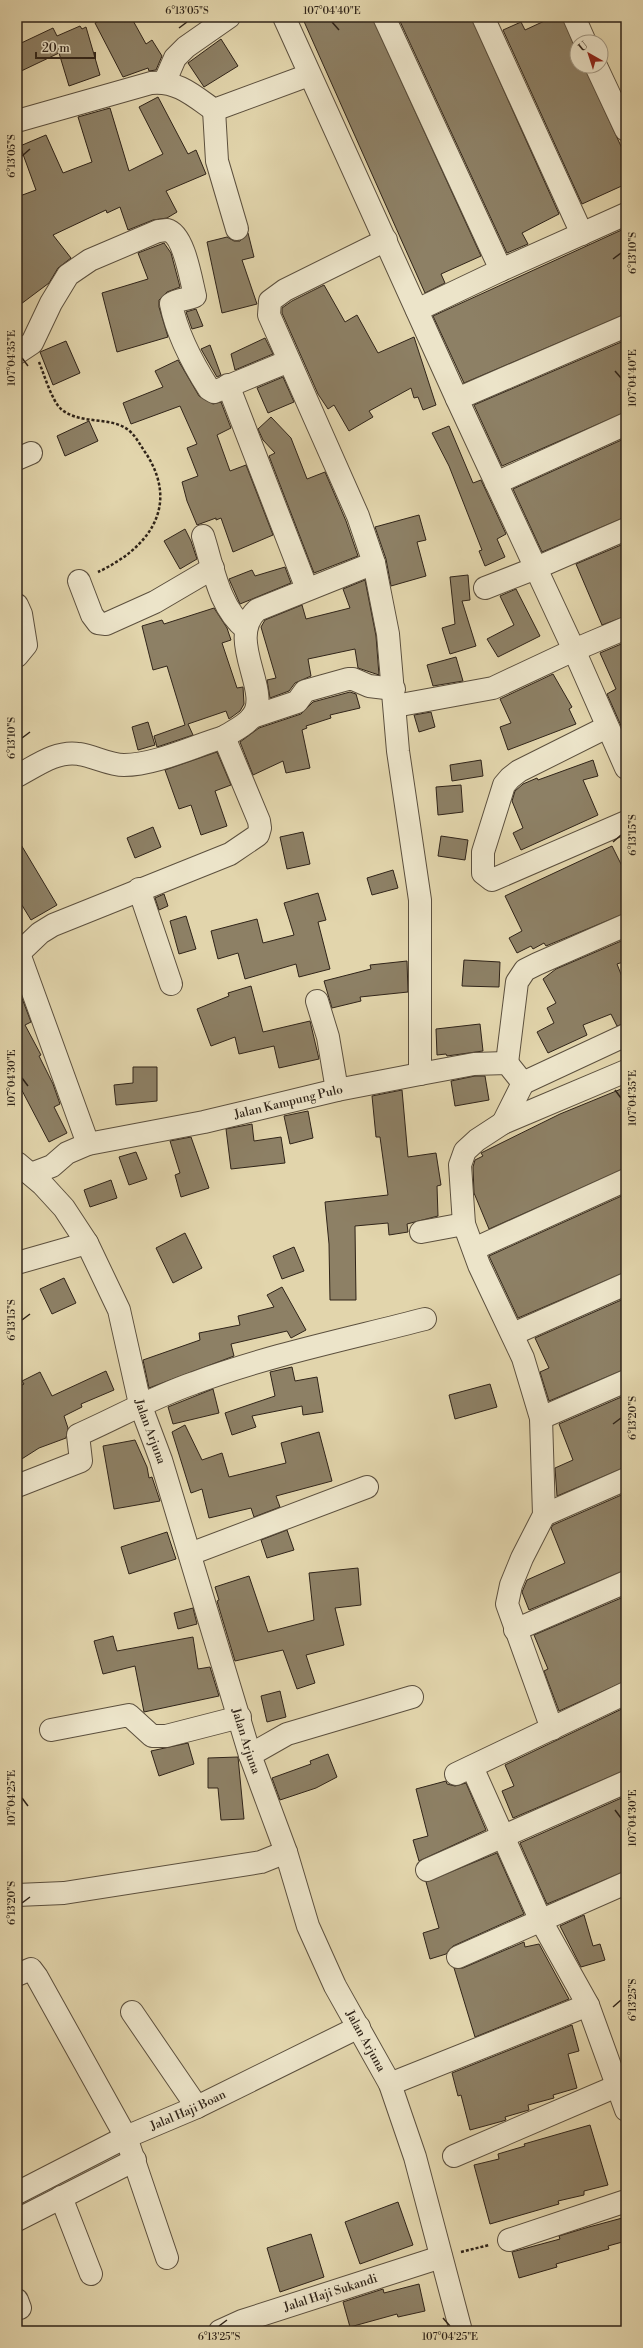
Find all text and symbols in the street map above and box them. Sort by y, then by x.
text: 6°13'05"S [165,5,209,17]
text: 107°04'40"E [303,5,361,17]
scale bar [36,34,95,60]
north arrow [569,34,609,74]
text: U [576,39,591,55]
text: 20 m [42,41,70,56]
text: 6°13'05"S [6,134,18,178]
text: 6°13'10"S [627,232,639,274]
text: 107°04'35"E [6,330,18,386]
text: 107°04'40"E [627,349,639,407]
text: 6°13'10"S [6,717,18,759]
text: 6°13'15"S [627,814,639,856]
text: 107°04'30"E [6,1049,18,1107]
text: 107°04'35"E [627,1070,639,1126]
street label: Jalan Kampung Pulo [232,1082,344,1122]
text: 6°13'15"S [6,1299,18,1341]
text: 6°13'20"S [627,1396,639,1440]
street label: Jalan Arjuna [131,1397,169,1467]
street label: Jalan Arjuna [228,1705,264,1777]
text: 107°04'25"E [6,1770,18,1826]
text: 107°04'30"E [627,1789,639,1847]
text: 6°13'20"S [6,1881,18,1925]
text: 6°13'25"S [627,1978,639,2021]
street label: Jalan Arjuna [342,2007,389,2075]
street label: Jalal Haji Boan [147,2087,228,2134]
street label: Jalal Haji Sukandi [281,2271,379,2315]
text: 6°13'25"S [198,2331,241,2343]
text: 107°04'25"E [422,2331,478,2343]

